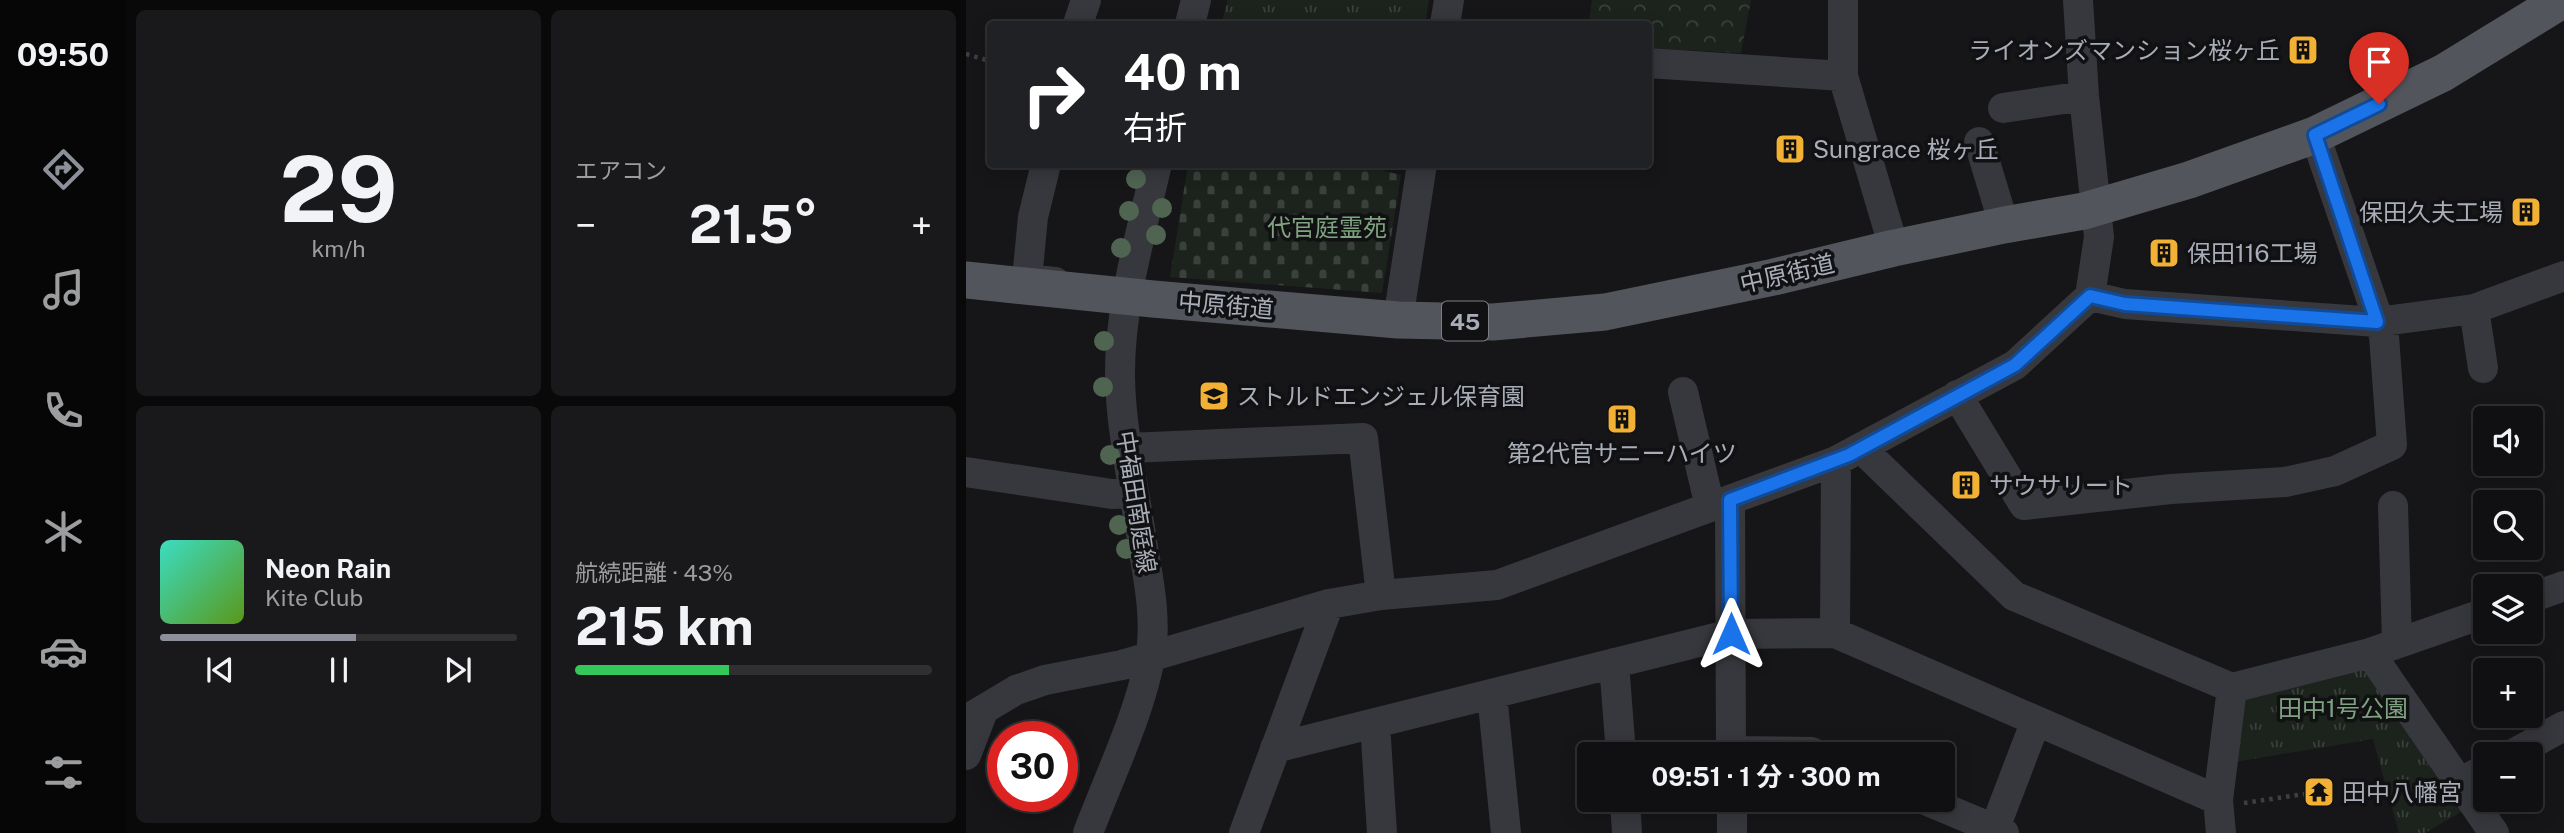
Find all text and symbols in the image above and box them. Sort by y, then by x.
pin [2349,32,2409,104]
building icon: ライオンズマンション桜ヶ丘 [2286,33,2320,67]
text: 09:50 [17,36,109,73]
place label: ライオンズマンション桜ヶ丘 [1968,36,2280,64]
text: 40 m [1123,43,1242,101]
icon: arrive [2360,43,2398,81]
icon: right [1008,49,1099,140]
text: 右折 [1123,109,1187,146]
building icon: Sungrace 桜ヶ丘 [1773,132,1807,166]
place label: Sungrace 桜ヶ丘 [1813,135,1998,163]
text: 29 [280,136,397,242]
icon: directions [39,145,88,194]
text: エアコン [575,157,667,184]
text: 21.5° [689,194,818,255]
building icon: 保田久夫工場 [2509,195,2543,229]
place label: 保田久夫工場 [2359,198,2503,226]
text: − [575,203,596,248]
text: + [911,203,932,248]
park label: 代官庭霊苑 [1267,213,1387,241]
text: km/h [311,235,366,262]
building icon: 保田116工場 [2147,236,2181,270]
place label: 保田116工場 [2187,239,2317,267]
street label: 中原街道 [1737,249,1837,297]
icon: music [39,265,88,314]
street label: 中原街道 [1177,287,1275,323]
road number: 45 [1442,302,1488,340]
school or university icon: ストルドエンジェル保育園 [1197,379,1231,413]
place label: ストルドエンジェル保育園 [1237,382,1525,410]
icon: phone [39,386,88,435]
building icon: 第2代官サニーハイツ [1605,402,1639,436]
map controls [2473,406,2543,812]
button: sound [2473,406,2543,476]
street label: 中福田南庭線 [1112,429,1162,575]
place label: 第2代官サニーハイツ [1507,439,1737,467]
building icon: サウサリート [1949,468,1983,502]
place label: サウサリート [1989,471,2133,499]
button: search [2473,490,2543,560]
icon: climate [39,507,88,556]
text: Neon Rain [265,553,391,584]
text: 航続距離 · 43% [575,559,733,586]
button: layers [2473,574,2543,644]
text: Kite Club [265,584,363,611]
text: 215 km [575,596,754,657]
position arrow [1694,597,1768,671]
icon: car [39,627,88,676]
icon: previous [201,651,239,689]
icon: pause [320,651,358,689]
icon: next [439,651,477,689]
button: + [2473,658,2543,728]
park label: 田中1号公園 [2278,694,2408,722]
speed limit sign: 30 [987,721,1078,812]
button: − [2473,742,2543,812]
icon: filters [39,748,88,797]
text: 09:51 · 1 分 · 300 m [1651,761,1881,792]
temple icon: 田中八幡宮 [2302,775,2336,809]
place label: 田中八幡宮 [2342,778,2462,806]

